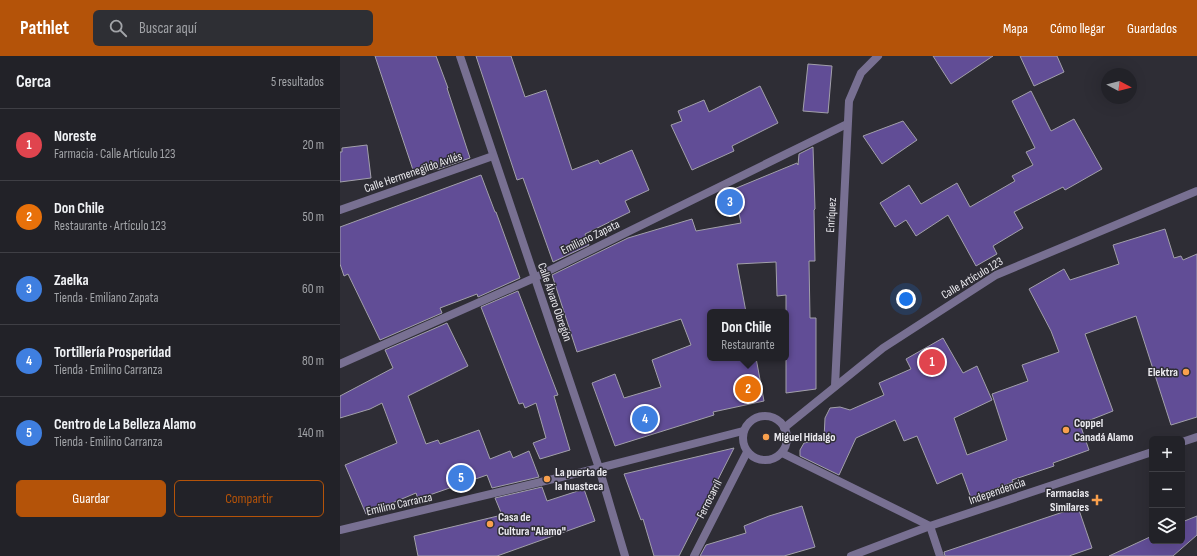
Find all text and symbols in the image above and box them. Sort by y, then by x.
search box [93,10,373,46]
text: Pathlet [20,17,69,40]
icon: search [107,17,129,39]
text: Buscar aquí [139,19,197,38]
text: Mapa [1003,20,1028,37]
text: Cómo llegar [1050,20,1105,37]
text: Guardados [1127,20,1177,37]
north arrow [1101,68,1137,104]
text: Cerca [16,72,51,92]
text: 5 resultados [271,74,324,90]
text: Noreste [54,127,96,146]
text: 1 [26,137,32,153]
text: 20 m [302,137,324,153]
text: Farmacia · Calle Artículo 123 [54,146,175,162]
street label: Calle Hermenegildo Avilés [362,149,464,196]
pin: 3 [717,187,743,217]
street label: Enríquez [823,197,840,233]
text: Don Chile [54,199,104,218]
text: 2 [26,209,32,225]
text: 50 m [303,209,324,225]
street label: Emiliano Zapata [558,217,622,258]
text: Restaurante · Artículo 123 [54,218,166,234]
street label: Calle Artículo 123 [939,254,1006,303]
street label: Calle Álvaro Obregón [534,261,575,343]
text: Zaelka [54,271,89,290]
text: 3 [26,281,32,297]
text: 60 m [302,281,324,297]
your location [896,289,916,309]
text: Tienda · Emiliano Zapata [54,290,158,306]
popup [707,309,789,361]
text: Don Chile [721,318,772,337]
text: Restaurante [721,337,775,353]
text: Tortillería Prosperidad [54,343,171,362]
pin: 1 [919,347,945,377]
text: 4 [26,353,32,369]
text: 80 m [302,353,324,369]
text: Tienda · Emilino Carranza [54,362,162,378]
place label: Elektra [1148,365,1178,380]
marker: Elektra [1181,367,1191,377]
pin: 2 [735,374,761,404]
pin: 4 [632,404,658,434]
text: Centro de La Belleza Alamo [54,415,196,434]
place label: Coppel Canadá Alamo [1074,416,1134,445]
text: 5 [26,425,32,441]
text: 140 m [298,425,324,441]
marker: Coppel Canadá Alamo [1061,425,1071,435]
place label: Miguel Hidalgo [774,430,835,445]
marker: Miguel Hidalgo [761,432,771,442]
text: Tienda · Emilino Carranza [54,434,162,450]
map controls [1149,436,1185,544]
button: + [1149,436,1185,472]
pin: 5 [448,463,474,493]
place label: La puerta de la huasteca [555,465,607,494]
button: − [1149,472,1185,508]
marker: La puerta de la huasteca [542,474,552,484]
street label: Independencia [967,475,1028,508]
street label: Ferrocarril [693,477,726,521]
button: Guardar [16,480,166,517]
button: Compartir [174,480,324,517]
place label: Farmacias Similares [1046,486,1089,515]
street label: Emilino Carranza [365,490,434,519]
marker: Farmacias Similares [1092,495,1102,505]
button: layers [1149,508,1185,544]
place label: Casa de Cultura "Alamo" [498,510,566,539]
marker: Casa de Cultura "Alamo" [485,519,495,529]

